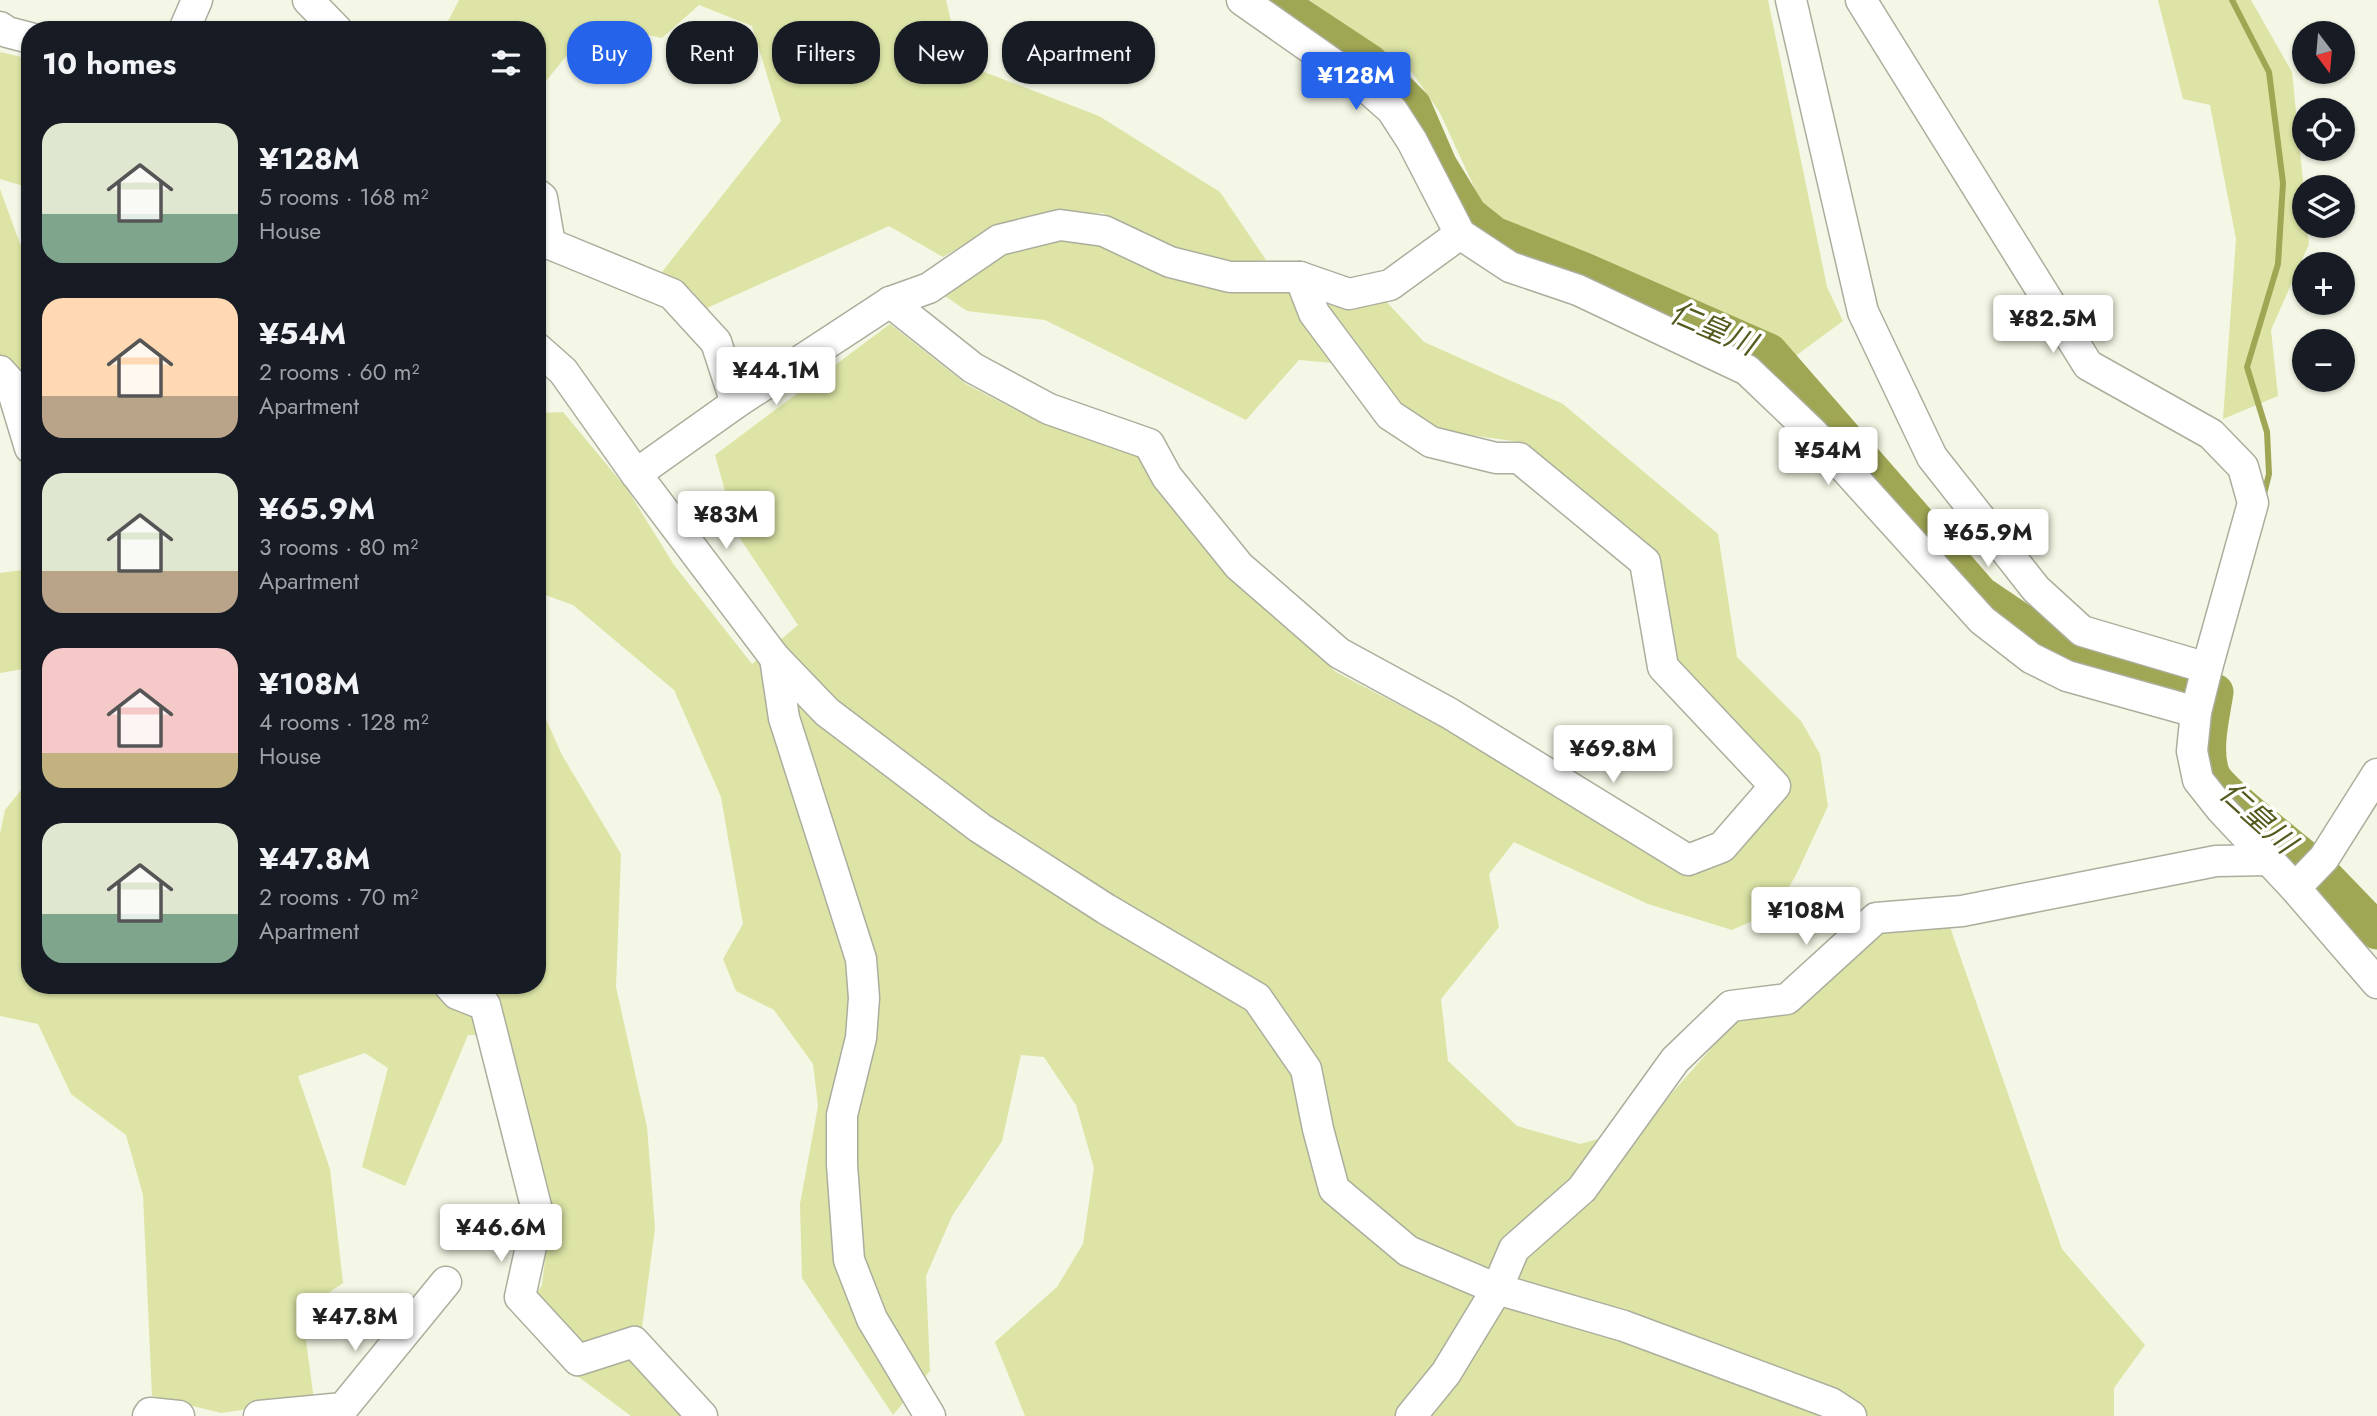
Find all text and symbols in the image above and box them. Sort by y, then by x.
chip: Buy [567,21,652,84]
chip: Rent [666,21,758,84]
chip: Filters [772,21,880,84]
chip: New [894,21,988,84]
chip: Apartment [1002,21,1155,84]
north arrow [2292,21,2356,84]
map controls [2292,21,2355,392]
text: 10 homes [42,42,176,85]
icon: filters [487,44,525,82]
pin: ¥128M [1307,52,1405,112]
text: ¥128M [1317,58,1395,92]
button: locate [2292,98,2355,161]
text: ¥128M [259,137,360,180]
icon: home [98,151,182,235]
button: layers [2292,175,2355,238]
text: 5 rooms · 168 m² [259,180,428,214]
text: House [259,214,321,248]
button: + [2292,252,2355,315]
water label: 仁皇川 [1663,291,1766,367]
pin: ¥82.5M [1996,296,2110,355]
text: ¥82.5M [2009,301,2097,335]
text: ¥54M [259,312,346,355]
icon: home [98,326,182,410]
button: − [2292,329,2355,392]
pin: ¥44.1M [719,348,833,407]
text: ¥44.1M [732,353,820,387]
text: 2 rooms · 60 m² [259,355,419,389]
text: Apartment [259,389,359,423]
pin: ¥54M [1787,428,1869,487]
text: ¥54M [1795,433,1861,467]
text: ¥65.9M [259,487,375,530]
pin: ¥83M [685,491,767,551]
text: ¥83M [694,497,758,531]
icon: home [98,501,182,585]
pin: ¥65.9M [1931,510,2045,569]
text: ¥65.9M [1944,515,2032,549]
text: 3 rooms · 80 m² [259,530,418,564]
text: Apartment [259,564,359,598]
text: ¥108M [259,662,360,705]
icon: home [98,676,182,760]
text: 4 rooms · 128 m² [259,705,429,739]
pin: ¥69.8M [1556,726,1670,785]
text: ¥69.8M [1570,731,1656,765]
text: House [259,739,321,773]
water label: 仁皇川 [2210,771,2308,865]
text: ¥47.8M [259,837,370,880]
icon: home [98,851,182,935]
text: 2 rooms · 70 m² [259,880,418,914]
pin: ¥108M [1757,888,1855,947]
text: ¥108M [1767,893,1845,927]
text: Apartment [259,914,359,948]
pin: ¥46.6M [444,1204,558,1264]
text: ¥46.6M [456,1210,546,1244]
pin: ¥47.8M [298,1294,412,1353]
text: ¥47.8M [312,1299,398,1333]

